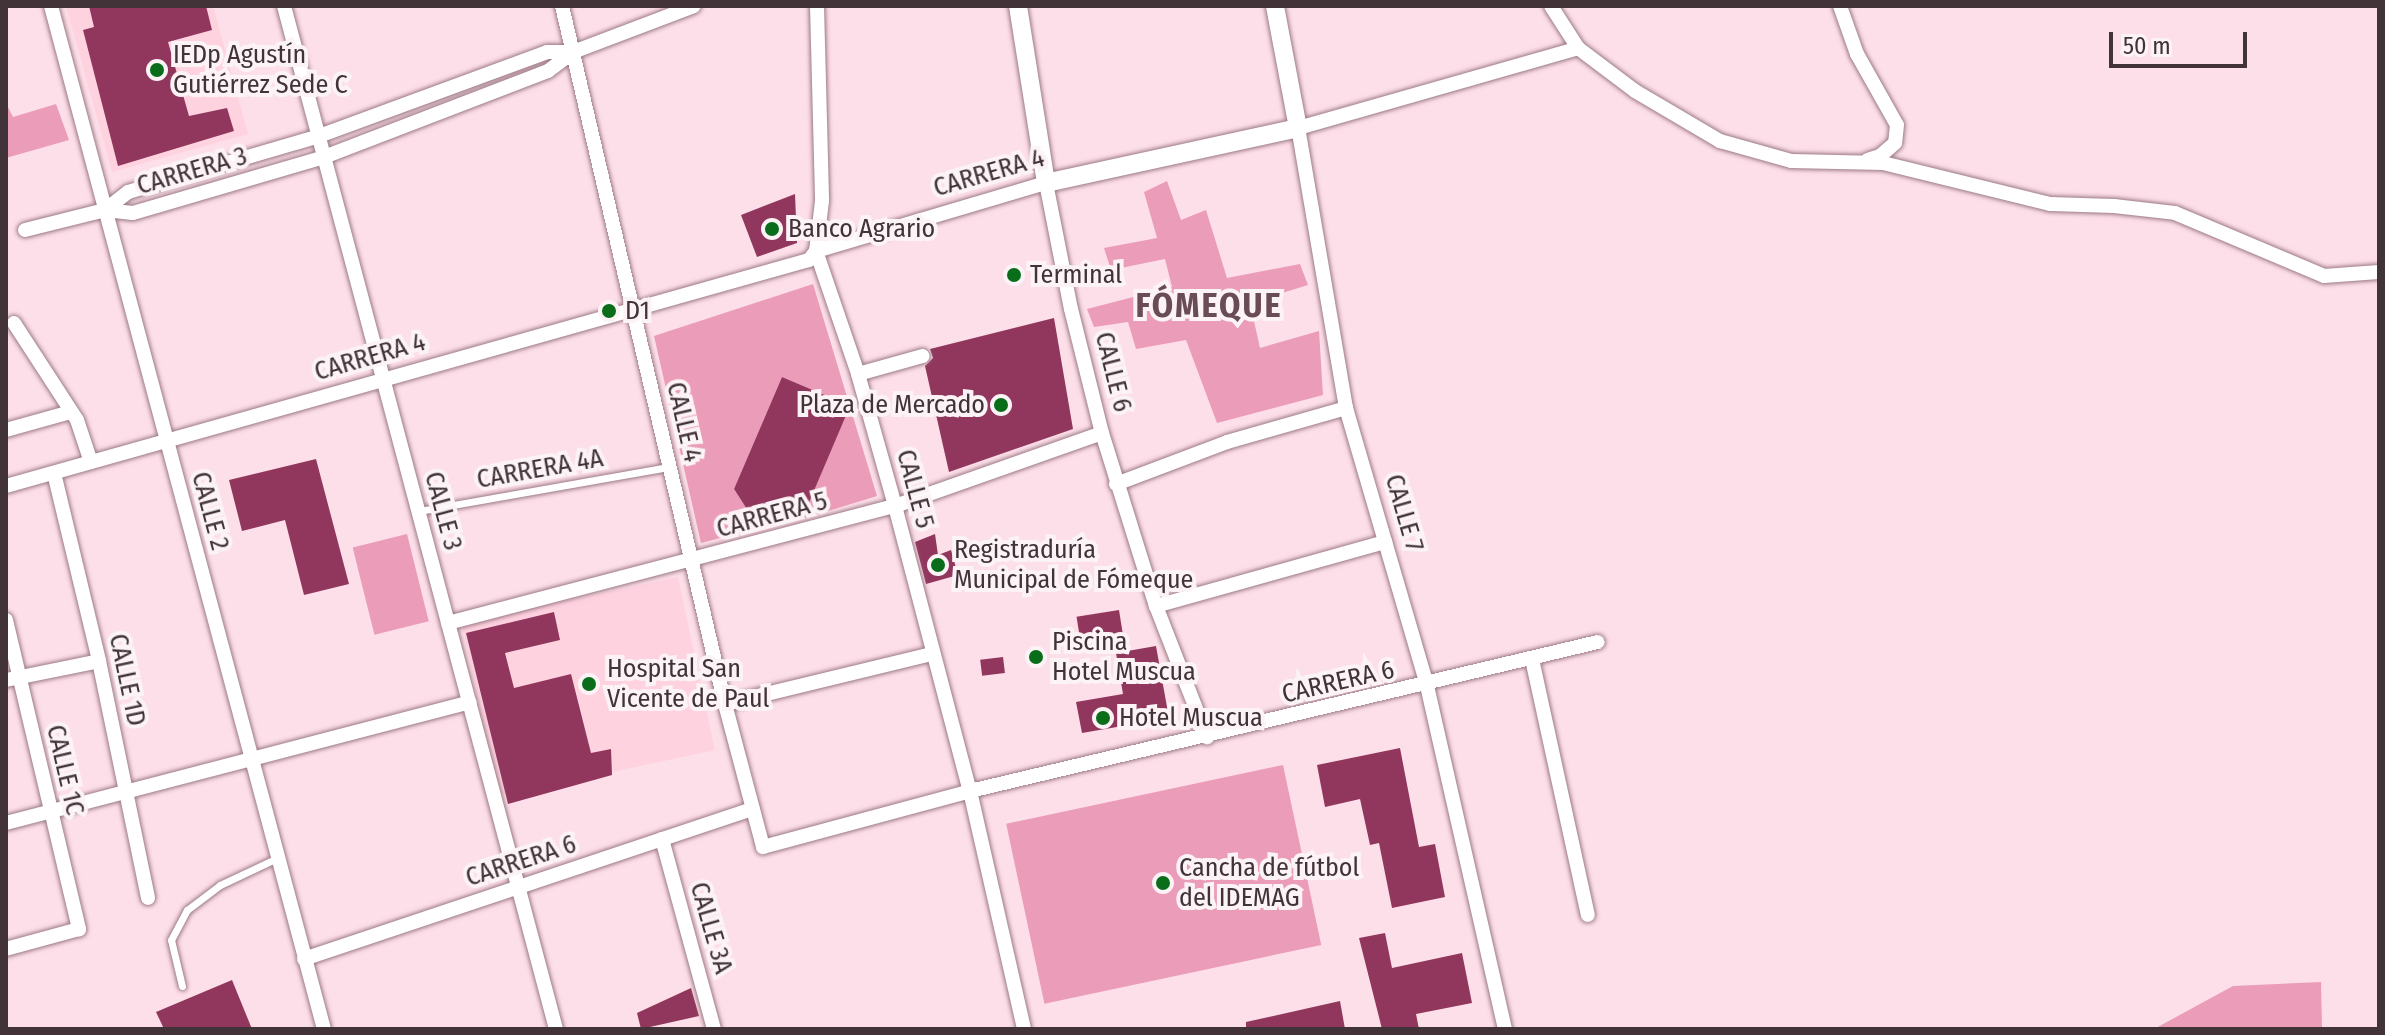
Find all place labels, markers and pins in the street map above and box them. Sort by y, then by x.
place label: IEDp Agustín Gutiérrez Sede C [173,39,348,100]
marker: IEDp Agustín Gutiérrez Sede C [148,61,166,79]
place label: Banco Agrario [788,213,935,245]
marker: Banco Agrario [763,220,781,238]
place label: Terminal [1030,259,1122,291]
marker: Terminal [1005,266,1023,284]
place label: D1 [625,295,650,327]
marker: D1 [600,302,618,320]
place label: Plaza de Mercado [800,389,985,421]
marker: Plaza de Mercado [992,396,1010,414]
place label: Registraduría Municipal de Fómeque [954,534,1193,596]
marker: Registraduría Municipal de Fómeque [929,556,947,574]
place label: Piscina Hotel Muscua [1052,626,1196,688]
marker: Piscina Hotel Muscua [1027,648,1045,666]
place label: Hospital San Vicente de Paul [607,653,769,714]
marker: Hospital San Vicente de Paul [578,673,600,695]
place label: Hotel Muscua [1119,702,1263,734]
marker: Hotel Muscua [1094,709,1112,727]
place label: Cancha de fútbol del IDEMAG [1179,852,1359,914]
marker: Cancha de fútbol del IDEMAG [1154,874,1172,892]

